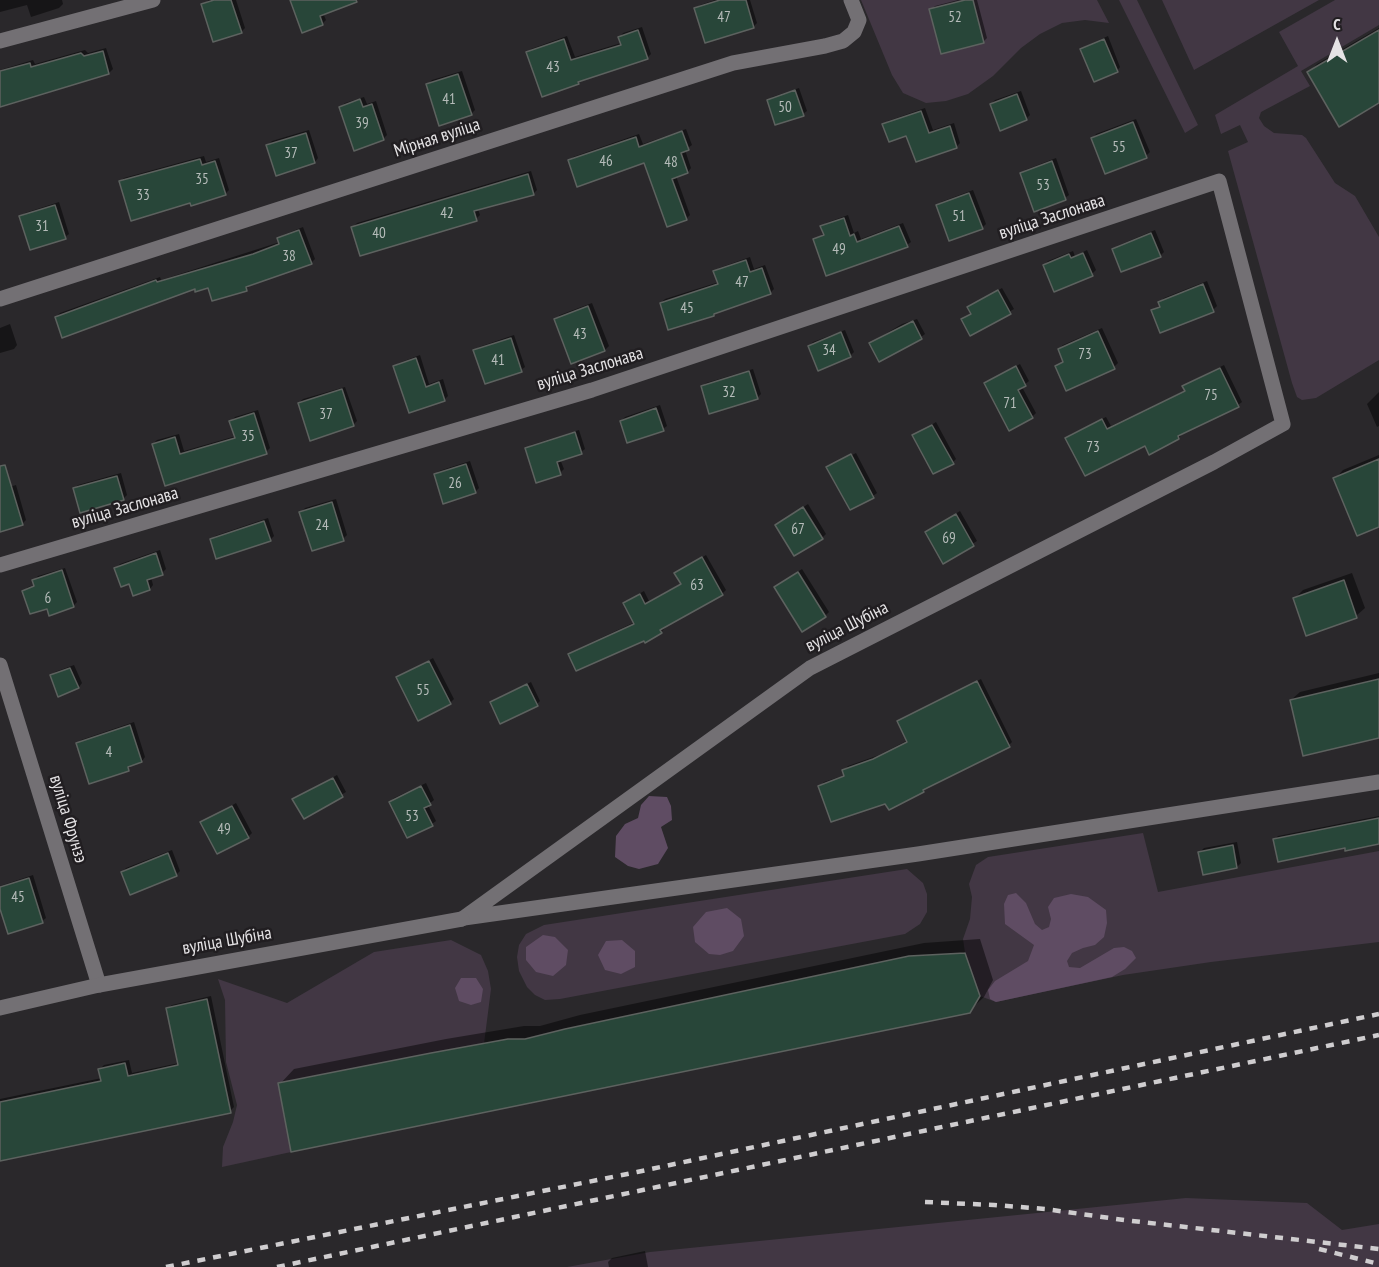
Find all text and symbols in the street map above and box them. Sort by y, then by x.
house number: 47 [717,9,731,27]
house number: 52 [948,9,962,27]
north arrow [1307,12,1367,72]
text: С [1333,14,1341,34]
house number: 43 [546,59,560,77]
house number: 41 [442,91,456,109]
house number: 50 [778,99,792,117]
street label: Мірная вуліца [391,114,483,162]
house number: 39 [355,115,369,133]
house number: 55 [1112,139,1126,157]
house number: 37 [284,145,298,163]
house number: 46 [599,153,613,171]
house number: 48 [664,154,678,172]
house number: 35 [195,171,209,189]
house number: 53 [1036,177,1050,195]
house number: 33 [136,187,150,205]
street label: вуліца Заслонава [996,190,1108,244]
house number: 42 [440,205,454,223]
house number: 51 [952,208,966,226]
house number: 31 [35,218,49,236]
house number: 40 [372,225,386,243]
house number: 49 [832,241,846,259]
house number: 38 [282,248,296,266]
house number: 47 [735,274,749,292]
house number: 45 [680,300,694,318]
house number: 43 [573,326,587,344]
house number: 34 [822,342,836,360]
street label: вуліца Заслонава [534,343,646,395]
house number: 73 [1078,346,1092,364]
house number: 41 [491,352,505,370]
house number: 32 [722,384,736,402]
house number: 75 [1204,387,1218,405]
house number: 71 [1003,395,1017,413]
house number: 37 [319,406,333,424]
house number: 35 [241,428,255,446]
house number: 73 [1086,439,1100,457]
house number: 26 [448,475,462,493]
street label: вуліца Заслонава [69,482,181,534]
house number: 24 [315,517,329,535]
house number: 67 [791,521,805,539]
house number: 69 [942,530,956,548]
house number: 63 [690,577,704,595]
house number: 6 [45,590,51,608]
street label: вуліца Шубіна [802,597,892,657]
house number: 55 [416,682,430,700]
house number: 4 [106,744,112,762]
street label: вуліца Фрунзэ [44,773,92,865]
house number: 53 [405,808,419,826]
house number: 49 [217,821,231,839]
house number: 45 [11,889,25,907]
street label: вуліца Шубіна [181,923,273,959]

